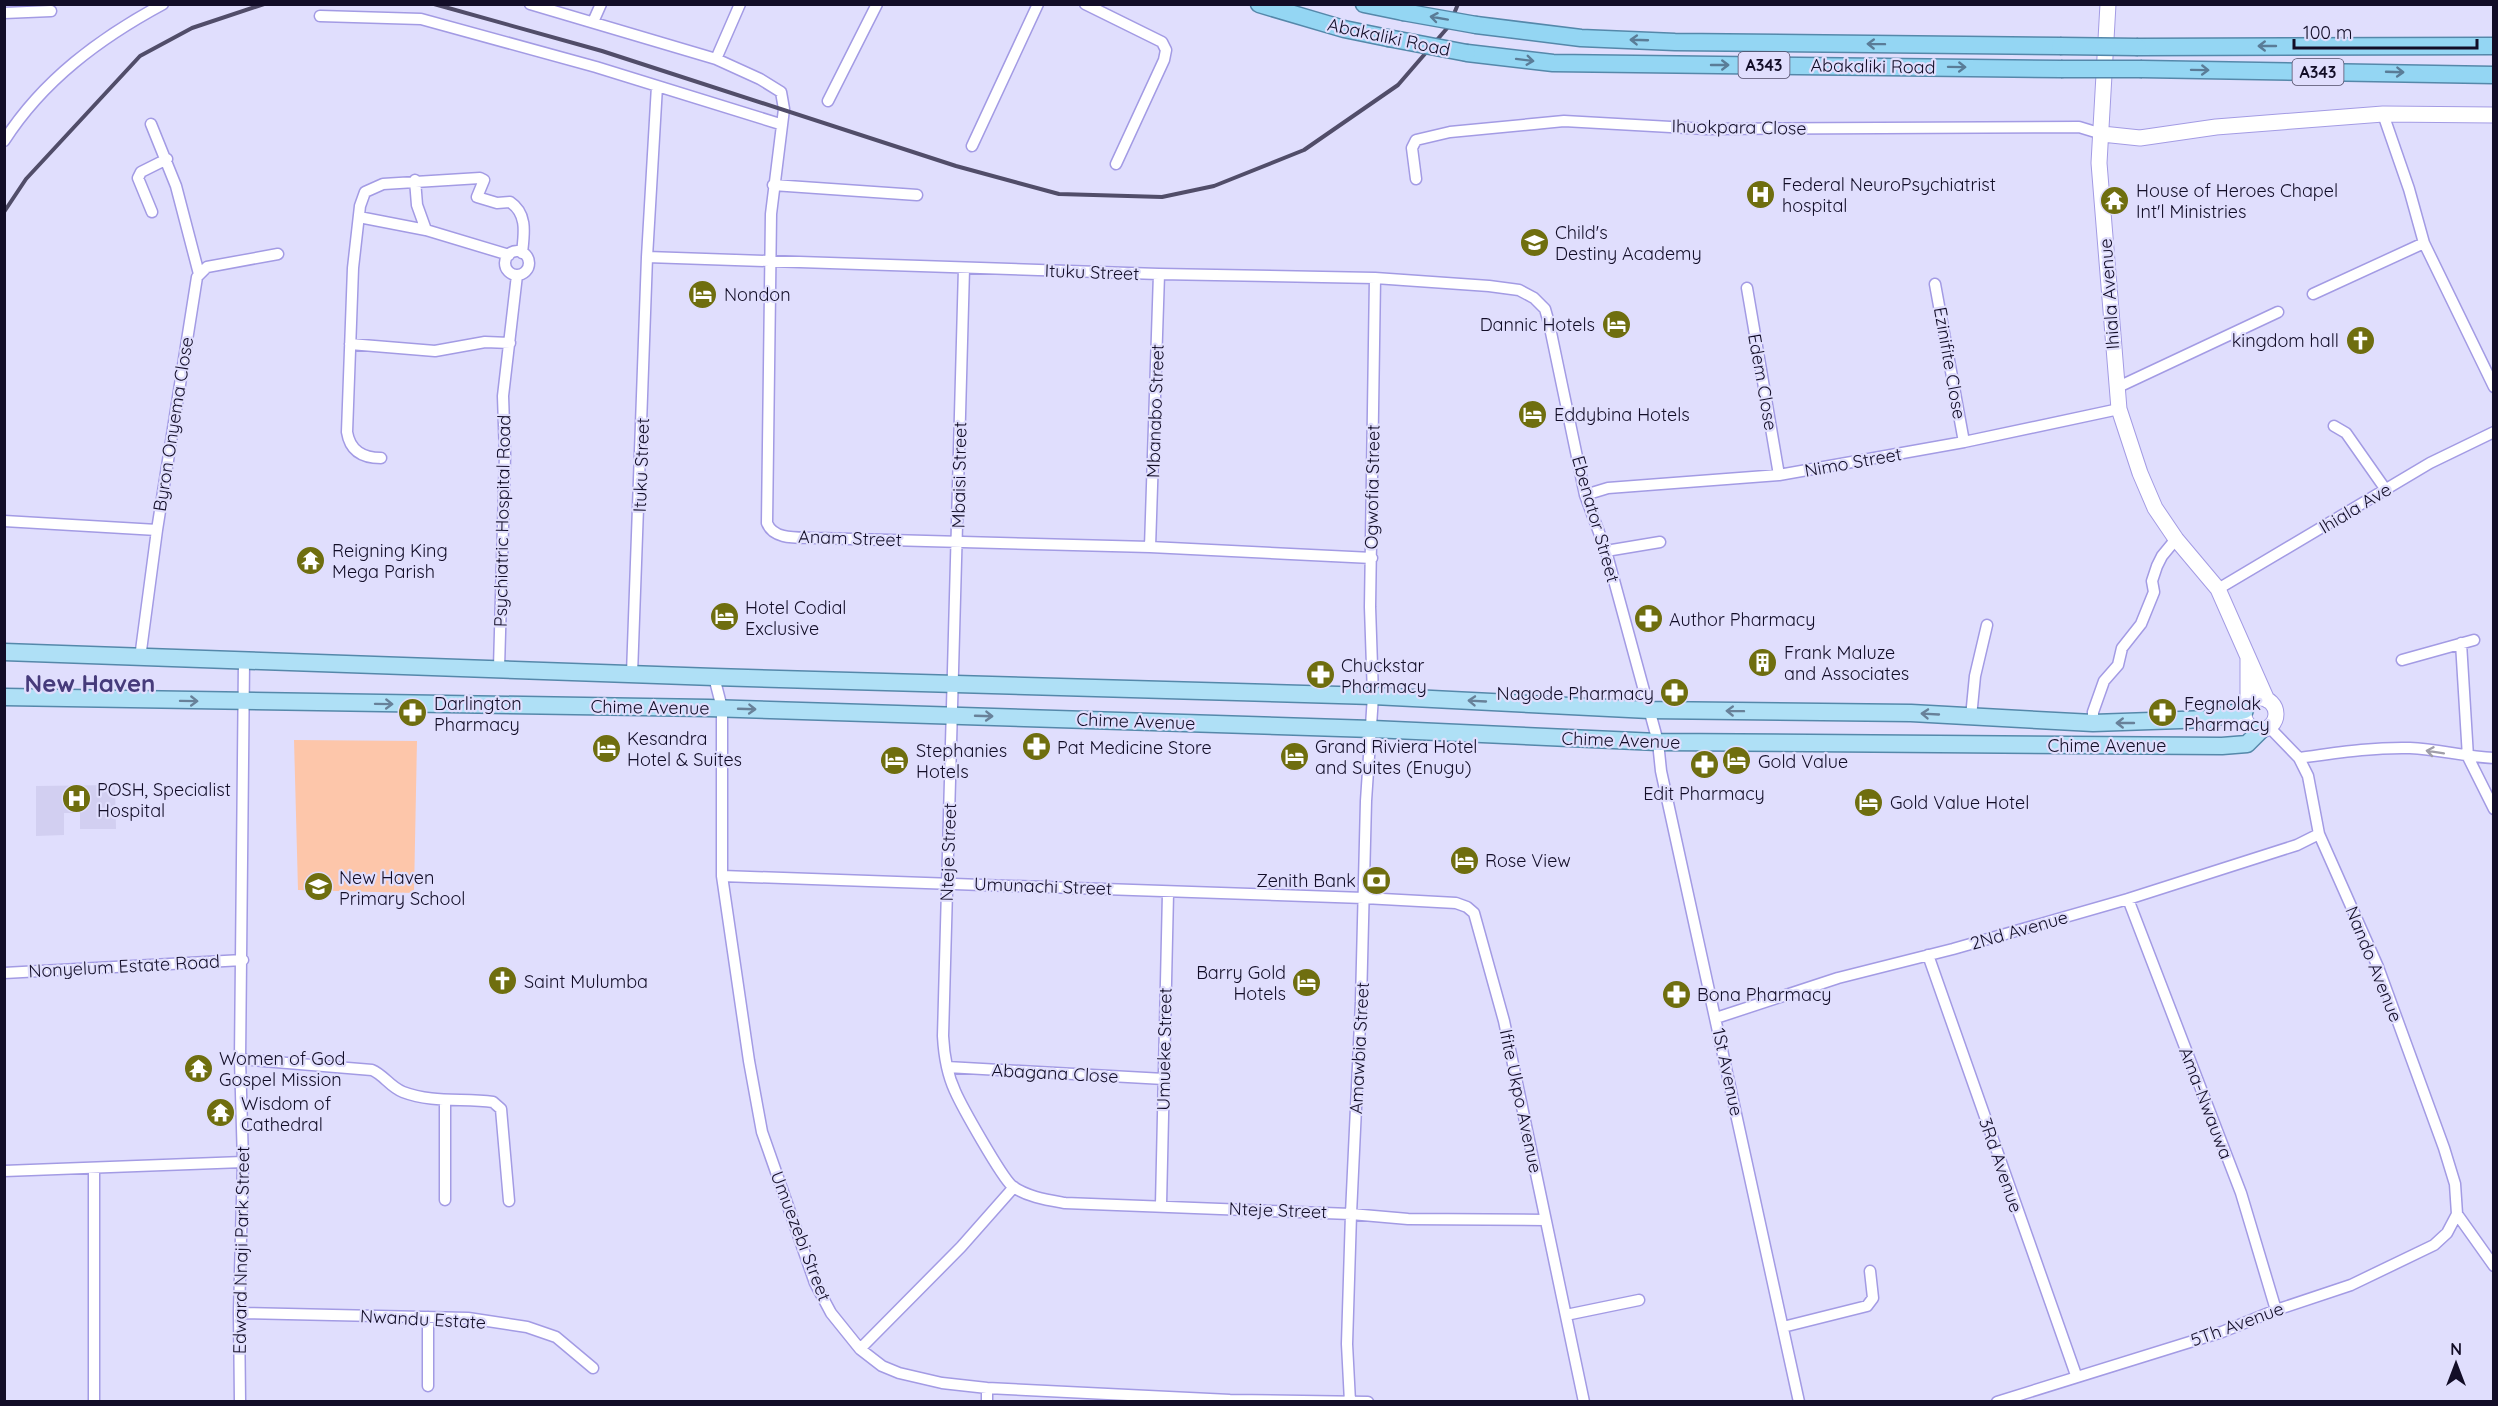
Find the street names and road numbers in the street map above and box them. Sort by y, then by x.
street label: Abakaliki Road [1325,13,1453,61]
road number: A343 [1738,52,1790,78]
street label: Abakaliki Road [1810,53,1936,79]
road number: A343 [2292,59,2344,85]
street label: Ihuokpara Close [1671,114,1807,140]
street label: Ihiala Avenue [2094,238,2124,350]
street label: Ituku Street [1044,259,1140,285]
street label: Ezinifite Close [1929,305,1971,421]
street label: Edem Close [1743,332,1783,432]
street label: Byron Onyema Close [148,335,198,513]
street label: Mbanabo Street [1141,344,1169,478]
street label: Psychiatric Hospital Road [489,415,515,627]
street label: Ituku Street [628,417,654,513]
street label: Mbaisi Street [947,421,971,529]
street label: Ogwofia Street [1359,424,1385,550]
street label: Nimo Street [1803,442,1903,482]
street label: Ebenator Street [1567,453,1625,585]
street label: Ihiala Ave [2315,477,2395,539]
street label: Anam Street [798,525,902,551]
street label: Chime Avenue [590,694,710,720]
street label: Chime Avenue [1076,707,1196,735]
street label: Chime Avenue [1561,726,1681,754]
street label: Chime Avenue [2048,734,2166,757]
street label: Nteje Street [935,802,961,902]
street label: Umunachi Street [973,872,1113,900]
street label: Nando Avenue [2340,903,2408,1025]
street label: 2Nd Avenue [1968,905,2070,955]
street label: Nonyelum Estate Road [28,950,220,982]
street label: Amawbia Street [1344,981,1374,1115]
street label: Umueke Street [1151,987,1177,1111]
street label: 1St Avenue [1707,1026,1749,1118]
street label: Ifite Ukpo Avenue [1495,1027,1547,1175]
street label: Ama-Nwauwa [2174,1044,2238,1162]
street label: Abagana Close [991,1058,1119,1088]
street label: 3Rd Avenue [1974,1115,2028,1215]
street label: Edward Nnaji Park Street [228,1146,254,1354]
street label: Umuezebi Street [766,1168,836,1304]
street label: Nteje Street [1228,1197,1328,1223]
street label: 5Th Avenue [2187,1297,2287,1351]
street label: Nwandu Estate [359,1304,487,1334]

